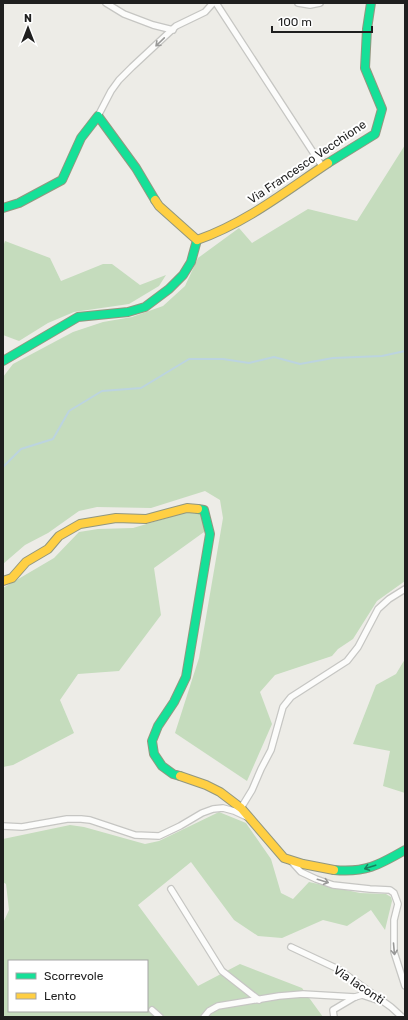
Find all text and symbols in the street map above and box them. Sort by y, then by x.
north arrow [8,8,48,48]
scale bar [272,8,372,34]
text: N [24,12,32,25]
text: 100 m [278,15,312,29]
one-way arrow [155,37,165,47]
street label: Via Francesco Vecchione [245,117,369,207]
one-way arrow [364,864,377,871]
one-way arrow [317,878,329,886]
one-way arrow [391,942,398,955]
legend [8,960,148,1012]
street label: Via Iaconti [331,963,387,1007]
text: Scorrevole [44,969,104,983]
text: Lento [44,989,76,1003]

